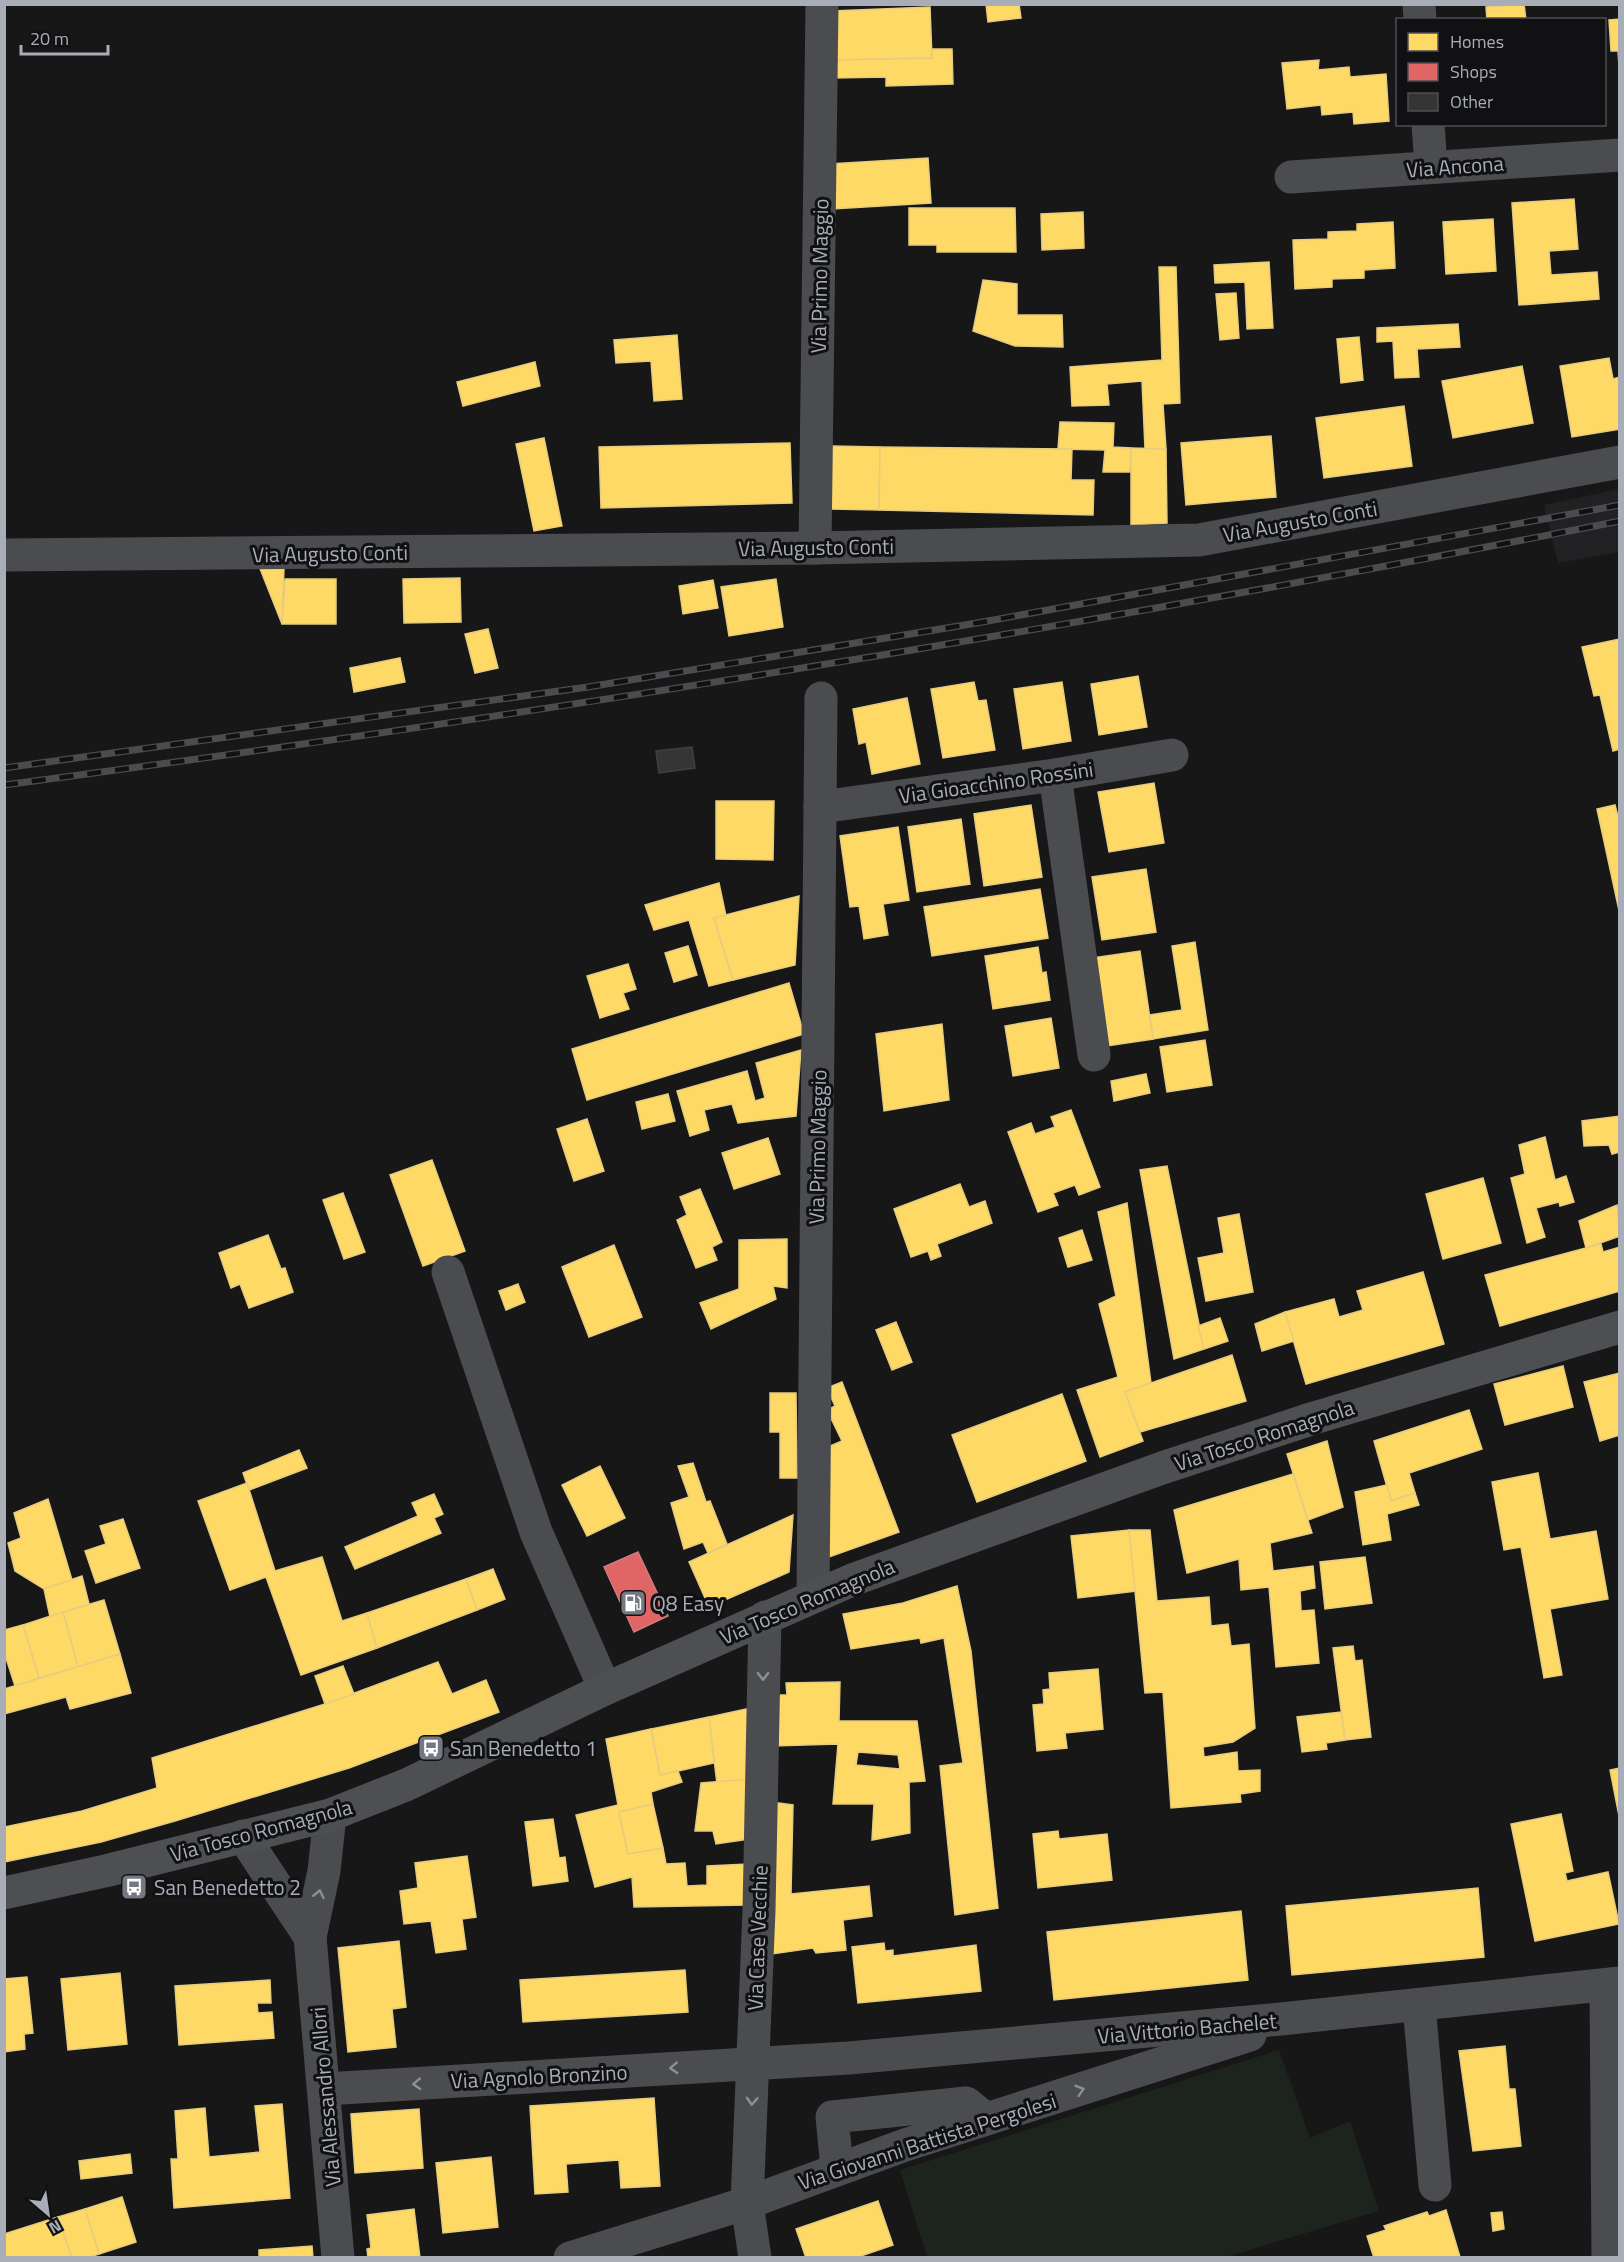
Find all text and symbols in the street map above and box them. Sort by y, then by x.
scale bar [21,18,108,56]
legend [1396,18,1606,126]
text: 20 m [30,25,69,52]
text: Homes [1450,28,1504,55]
text: Shops [1450,58,1497,85]
text: Other [1450,88,1493,115]
street label: Via Ancona [1405,147,1505,185]
street label: Via Primo Maggio [802,198,836,354]
street label: Via Augusto Conti [1220,492,1380,550]
street label: Via Augusto Conti [738,530,894,564]
street label: Via Augusto Conti [252,536,408,570]
street label: Via Gioacchino Rossini [897,753,1095,811]
street label: Via Primo Maggio [800,1069,834,1225]
street label: Via Tosco Romagnola [1170,1391,1358,1479]
street label: Via Tosco Romagnola [715,1550,900,1652]
place label: Q8 Easy [652,1587,724,1619]
fuel station icon: Q8 Easy [618,1588,648,1618]
one-way arrow [757,1671,770,1680]
place label: San Benedetto 1 [450,1732,597,1764]
bus stop icon: San Benedetto 1 [416,1733,446,1763]
street label: Via Tosco Romagnola [166,1790,356,1870]
street label: Via Case Vecchie [738,1865,776,2011]
place label: San Benedetto 2 [154,1871,301,1903]
bus stop icon: San Benedetto 2 [119,1872,149,1902]
one-way arrow [312,1890,325,1900]
street label: Via Vittorio Bachelet [1096,2004,1278,2052]
street label: Via Alessandro Allori [301,2006,349,2188]
street label: Via Agnolo Bronzino [450,2055,628,2097]
one-way arrow [670,2062,679,2075]
one-way arrow [412,2077,421,2090]
street label: Via Giovanni Battista Pergolesi [794,2084,1060,2198]
one-way arrow [1074,2085,1085,2097]
one-way arrow [745,2097,758,2106]
north arrow [18,2184,78,2244]
text: N [45,2214,66,2240]

